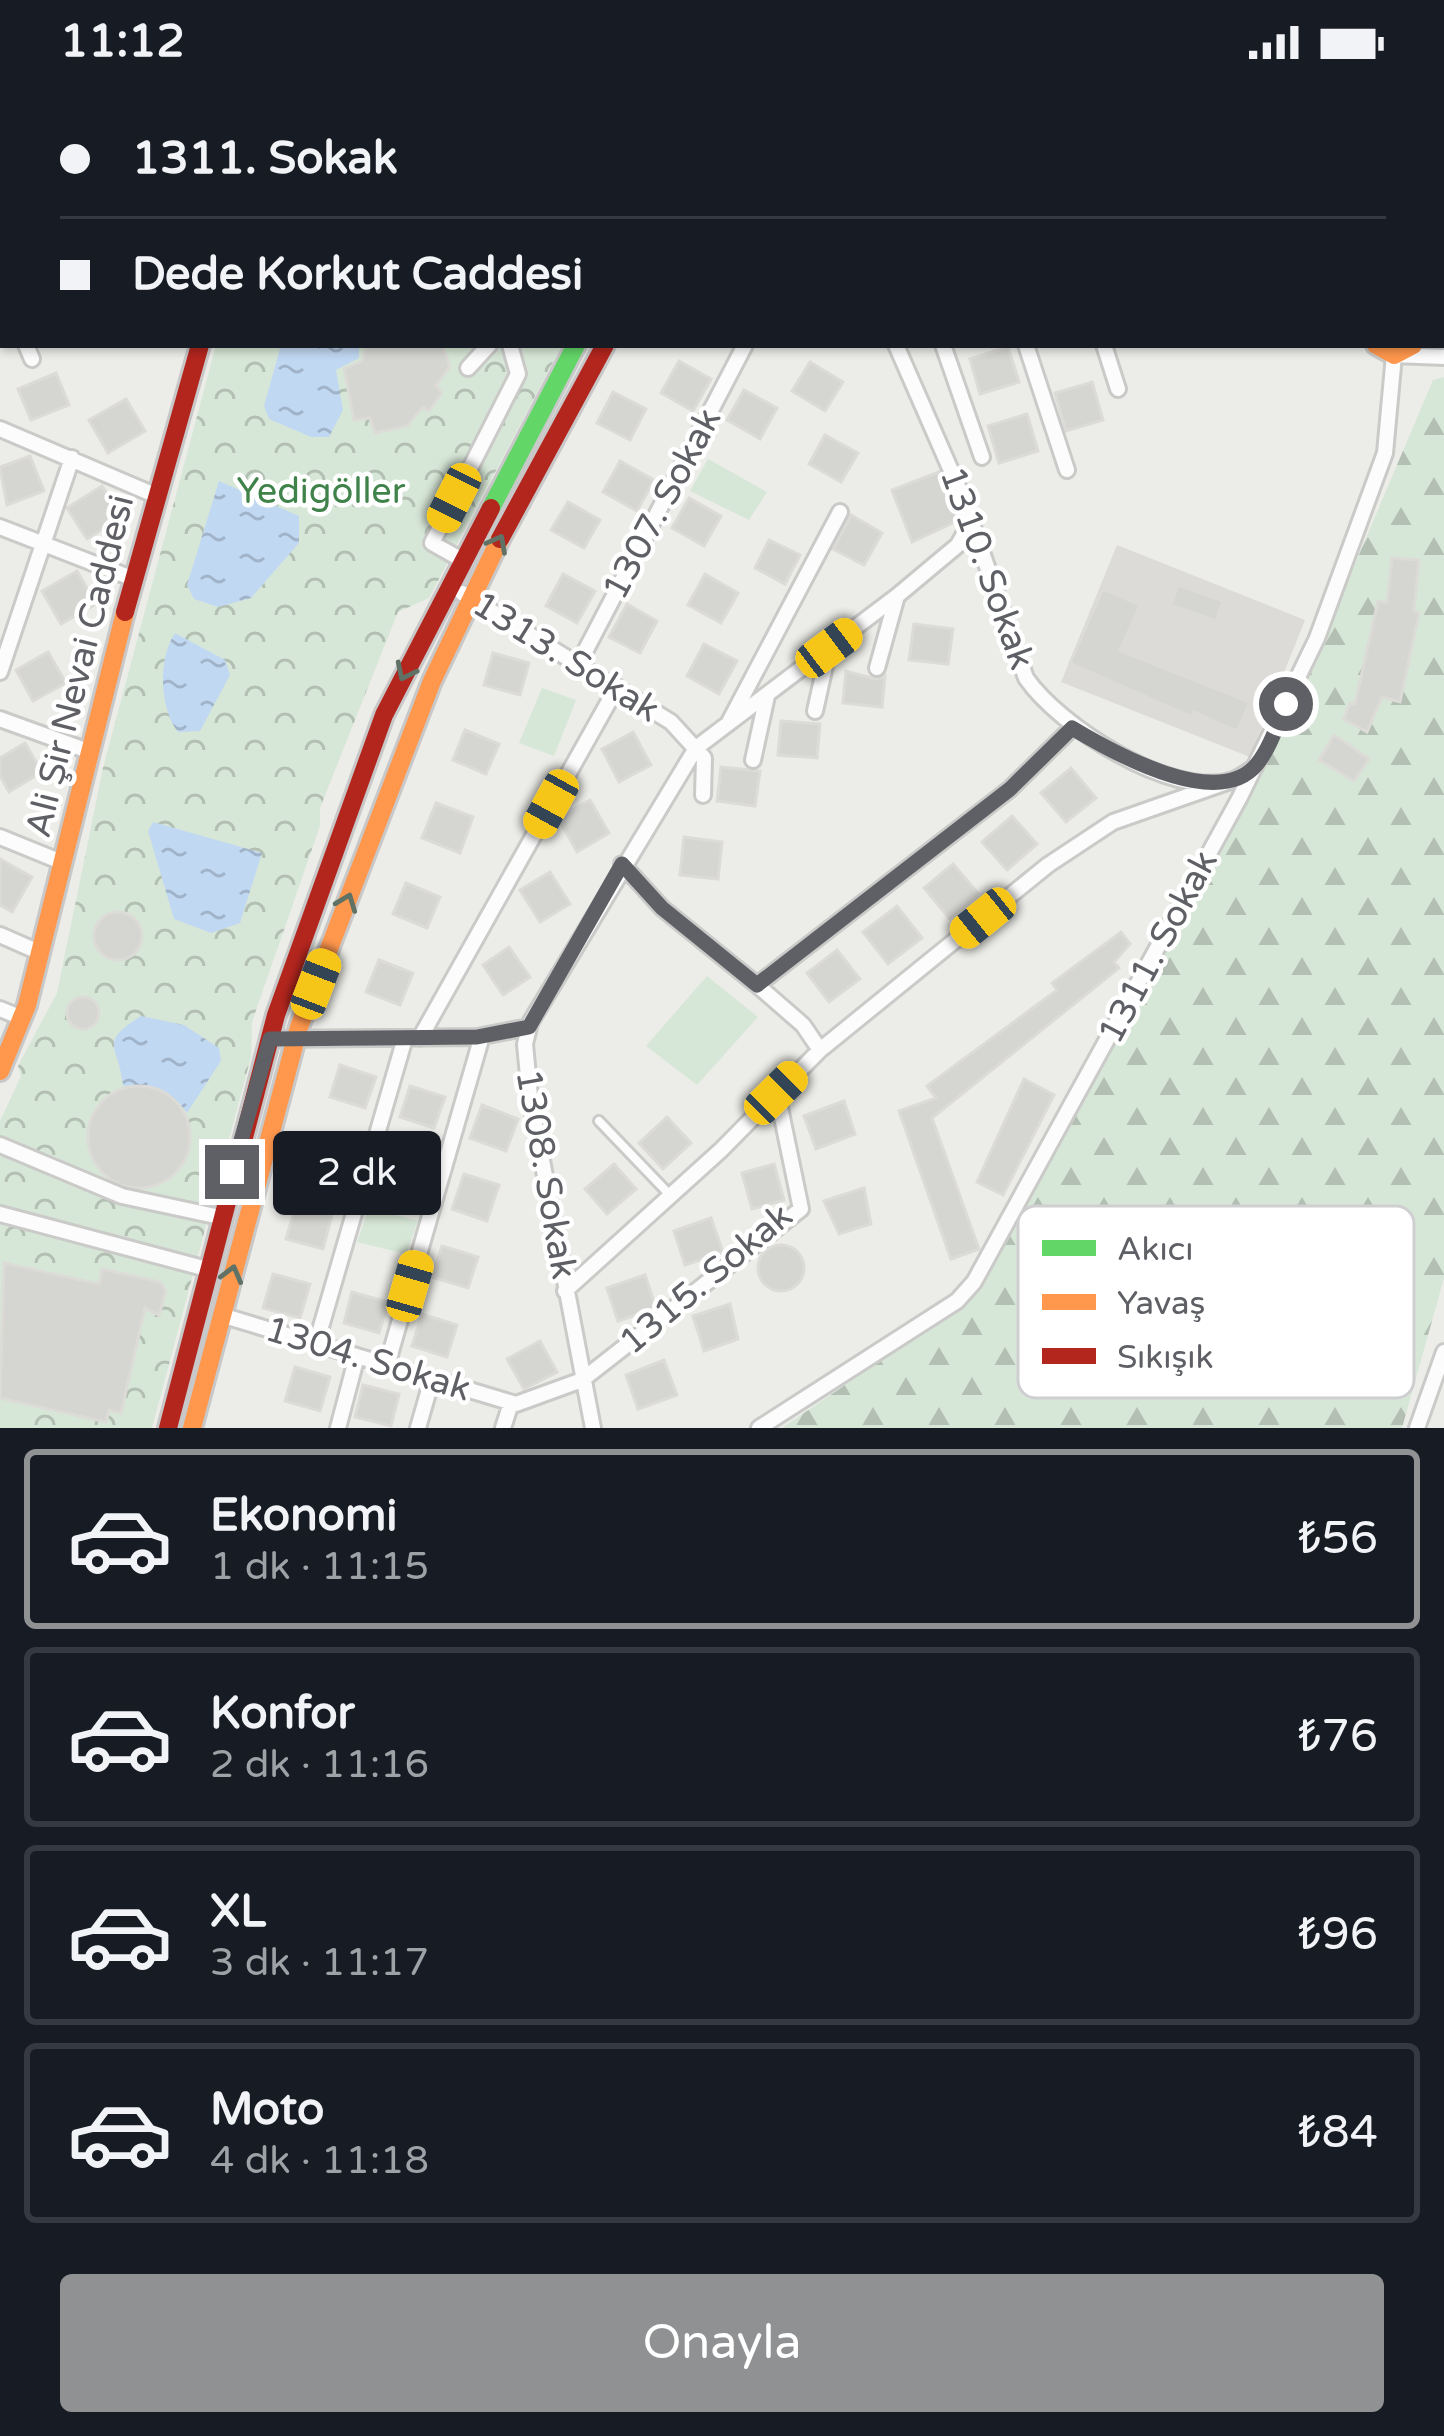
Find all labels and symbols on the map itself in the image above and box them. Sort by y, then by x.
street label: 1307. Sokak [594,401,730,607]
car [422,458,486,538]
street label: 1310. Sokak [930,461,1044,675]
park label: Yedigöller [236,470,406,513]
street label: Ali Şir Nevai Caddesi [17,490,143,842]
one-way arrow [484,534,507,555]
street label: 1313. Sokak [465,583,667,731]
car [789,612,869,684]
one-way arrow [396,660,420,681]
route start [1259,677,1313,731]
car [518,764,584,844]
street label: 1311. Sokak [1089,843,1227,1051]
car [944,881,1022,955]
one-way arrow [333,893,358,914]
car [286,944,346,1024]
car [738,1055,814,1131]
street label: 1308. Sokak [506,1066,586,1282]
callout: 2 dk [274,1130,442,1214]
route end [205,1145,259,1199]
street label: 1315. Sokak [611,1194,801,1364]
legend [1018,1206,1414,1398]
text: Akıcı [1117,1230,1193,1269]
car [383,1246,437,1326]
one-way arrow [217,1264,242,1285]
text: Yavaş [1117,1284,1205,1323]
street label: 1304. Sokak [260,1307,476,1411]
text: Sıkışık [1117,1338,1214,1377]

